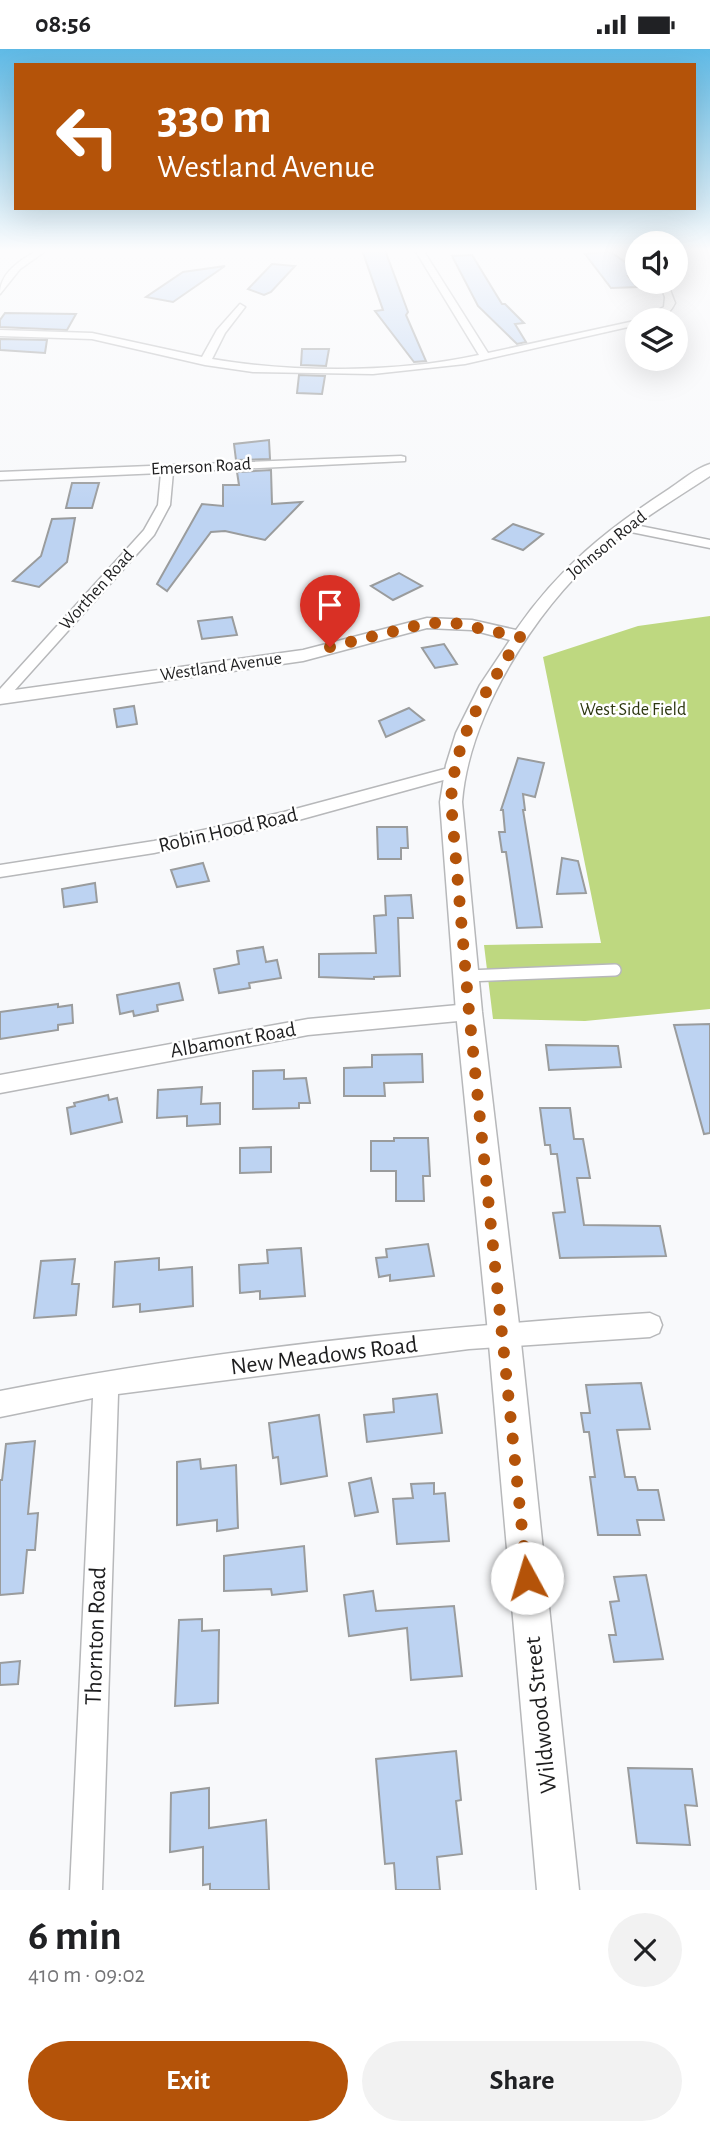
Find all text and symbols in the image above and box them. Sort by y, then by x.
text: 08:56 [35,11,91,37]
icon: left [42,91,133,182]
text: 330 m [157,93,272,142]
text: Westland Avenue [157,151,375,183]
map controls [625,231,688,371]
button: sound [625,231,688,294]
button: layers [625,308,688,371]
street label: Emerson Road [150,455,252,479]
street label: Johnson Road [564,508,650,582]
street label: Worthen Road [56,546,138,634]
pin [300,575,360,647]
icon: arrive [311,586,349,624]
street label: Westland Avenue [159,650,283,684]
park label: West Side Field [580,701,686,719]
street label: Robin Hood Road [156,804,300,856]
street label: Albamont Road [169,1019,298,1061]
street label: New Meadows Road [229,1333,419,1379]
position arrow [490,1541,564,1615]
street label: Thornton Road [82,1566,110,1706]
street label: Wildwood Street [521,1635,561,1795]
button: close [608,1913,682,1987]
text: 6 min [28,1915,122,1957]
text: 410 m · 09:02 [28,1964,145,1987]
button: Exit [28,2041,348,2121]
button: Share [362,2041,682,2121]

